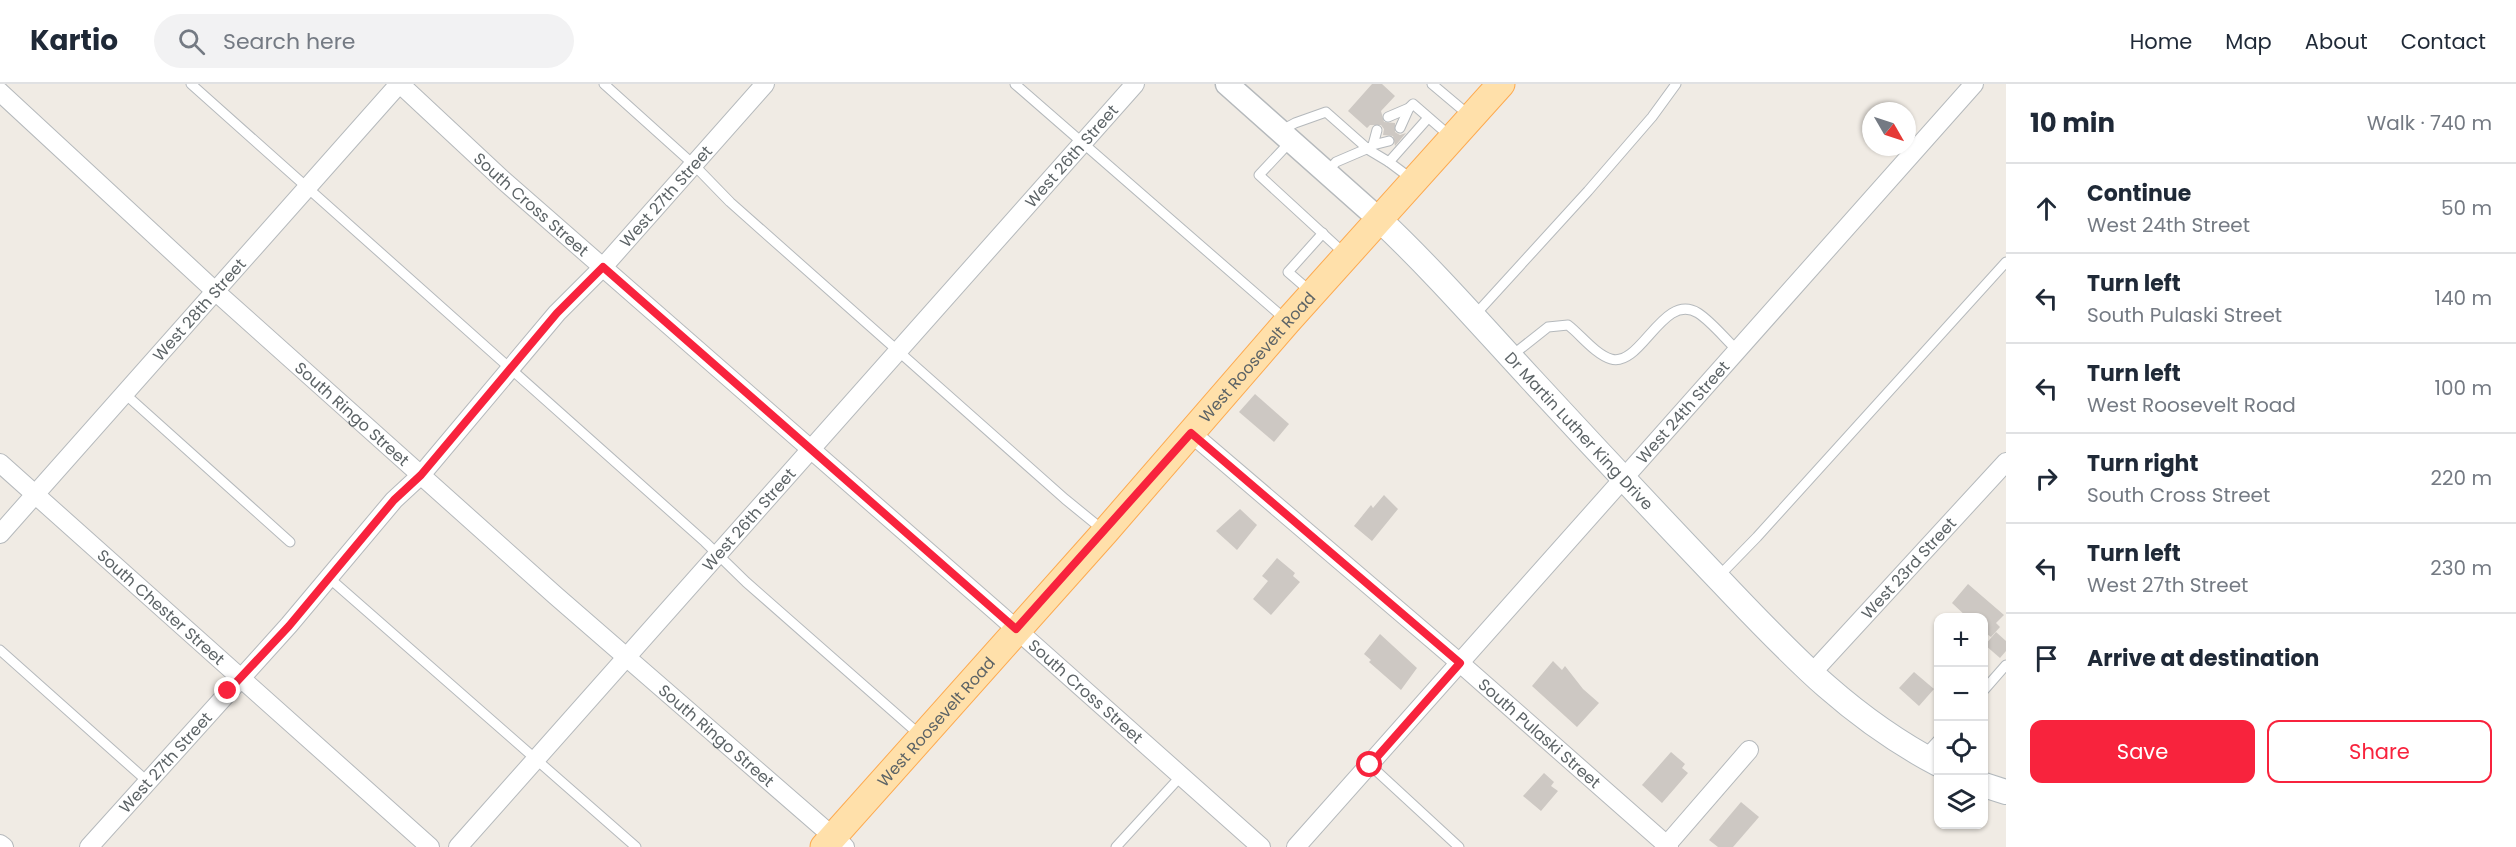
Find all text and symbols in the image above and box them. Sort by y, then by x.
search box [154,14,574,68]
text: Kartio [30,21,118,60]
icon: search [175,25,208,58]
text: Search here [223,26,356,57]
text: Home [2130,27,2192,56]
text: Map [2225,27,2272,56]
text: About [2305,27,2368,56]
text: Contact [2401,27,2486,56]
street label: West 26th Street [1020,100,1124,213]
north arrow [1862,102,1916,156]
text: 10 min [2030,105,2115,141]
text: Walk · 740 m [2367,109,2492,137]
street label: West 27th Street [615,140,718,253]
street label: South Cross Street [468,147,594,262]
text: Continue [2087,178,2191,209]
icon: ahead [2030,192,2063,225]
text: 50 m [2441,194,2492,222]
text: West 24th Street [2087,211,2250,239]
street label: West 28th Street [147,253,251,366]
text: Turn left [2087,268,2181,299]
icon: left [2030,282,2063,315]
text: 140 m [2435,284,2492,312]
street label: West Roosevelt Road [1194,287,1321,428]
text: South Pulaski Street [2087,301,2282,329]
street label: Dr Martin Luther King Drive [1499,347,1658,515]
street label: West 24th Street [1631,356,1735,469]
street label: South Ringo Street [290,357,414,472]
text: Turn left [2087,358,2181,389]
icon: left [2030,372,2063,405]
text: 100 m [2435,374,2492,402]
text: West Roosevelt Road [2087,391,2296,419]
text: Turn right [2087,448,2198,479]
icon: right [2030,462,2063,495]
street label: West 26th Street [697,463,801,576]
text: 220 m [2431,464,2492,492]
text: South Cross Street [2087,481,2270,509]
street label: West 23rd Street [1856,512,1962,624]
text: Turn left [2087,538,2181,569]
street label: South Chester Street [92,544,230,671]
icon: left [2030,552,2063,585]
text: 230 m [2430,554,2492,582]
text: West 27th Street [2087,571,2248,599]
map controls [1934,613,1988,829]
button: + [1934,613,1988,667]
street label: South Cross Street [1023,634,1148,749]
icon: arrive [2030,642,2063,675]
text: Arrive at destination [2087,643,2319,674]
street label: West Roosevelt Road [872,652,1000,792]
button: − [1934,667,1988,721]
street label: South Pulaski Street [1473,673,1606,794]
route end [214,677,240,703]
street label: South Ringo Street [653,679,779,793]
street label: West 27th Street [114,707,218,818]
button: Save [2030,720,2255,783]
button: Share [2267,720,2492,783]
button: locate [1934,721,1988,775]
route start [1356,751,1382,777]
button: layers [1934,775,1988,829]

